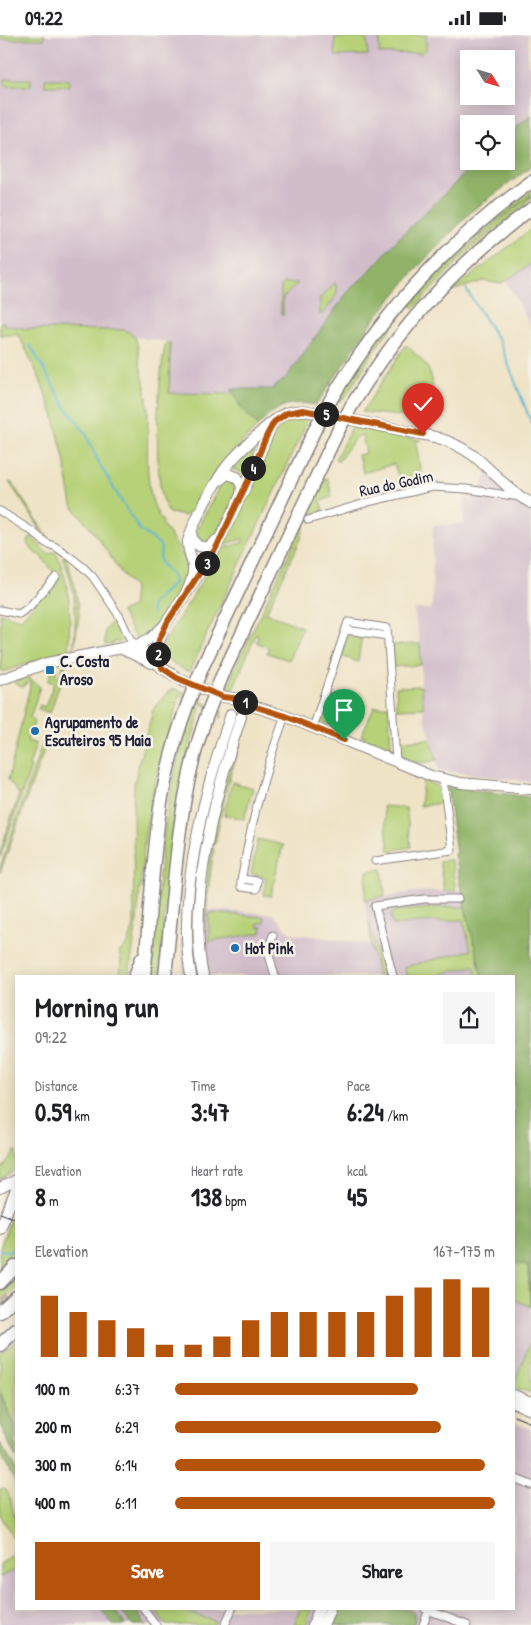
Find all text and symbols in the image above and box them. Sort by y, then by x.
text: 09:22 [25,5,63,31]
north arrow [460,50,515,105]
map controls [460,50,515,170]
button: locate [460,115,515,170]
pin [402,383,444,434]
icon: check [409,390,437,418]
pin: 5 [314,401,338,427]
text: 5 [324,405,329,424]
pin: 4 [240,455,266,481]
text: 4 [251,459,256,478]
street label: Rua do Godim [357,464,435,502]
pin: 3 [194,551,220,575]
text: 3 [204,554,211,573]
pin: 2 [146,641,170,667]
text: 2 [155,645,162,664]
place label: C. Costa Aroso [60,650,110,690]
marker: C. Costa Aroso [44,664,56,676]
pin: 1 [232,689,258,715]
pin [323,689,365,740]
text: 1 [243,693,248,712]
icon: arrive [330,696,358,724]
place label: Agrupamento de Escuteiros 95 Maia [45,711,151,751]
marker: Agrupamento de Escuteiros 95 Maia [29,725,41,737]
place label: Hot Pink [245,937,294,959]
marker: Hot Pink [229,942,241,954]
text: Morning run [35,988,159,1026]
button: share [443,992,495,1044]
text: 09:22 [35,1026,67,1048]
text: Distance [35,1076,78,1095]
text: Time [191,1076,216,1095]
text: Pace [347,1076,370,1095]
text: 0.59 [35,1095,71,1129]
text: 3:47 [191,1095,230,1129]
text: 6:24 [347,1095,384,1129]
text: km [71,1106,90,1125]
text: /km [384,1106,408,1125]
text: Elevation [35,1161,82,1180]
text: Heart rate [191,1161,243,1180]
text: kcal [347,1161,367,1180]
text: 8 [35,1180,46,1214]
text: 138 [191,1180,222,1214]
text: 45 [347,1180,367,1214]
text: m [46,1191,59,1210]
text: bpm [222,1191,247,1210]
text: Elevation [35,1240,88,1262]
text: 167–175 m [433,1240,495,1262]
text: 100 m [35,1378,70,1400]
text: 6:37 [115,1378,140,1400]
text: 200 m [35,1416,71,1438]
text: 6:29 [115,1416,138,1438]
text: 300 m [35,1454,71,1476]
text: 6:14 [115,1454,137,1476]
text: 400 m [35,1492,70,1514]
text: 6:11 [115,1492,137,1514]
button: Save [35,1542,260,1600]
button: Share [270,1542,495,1600]

